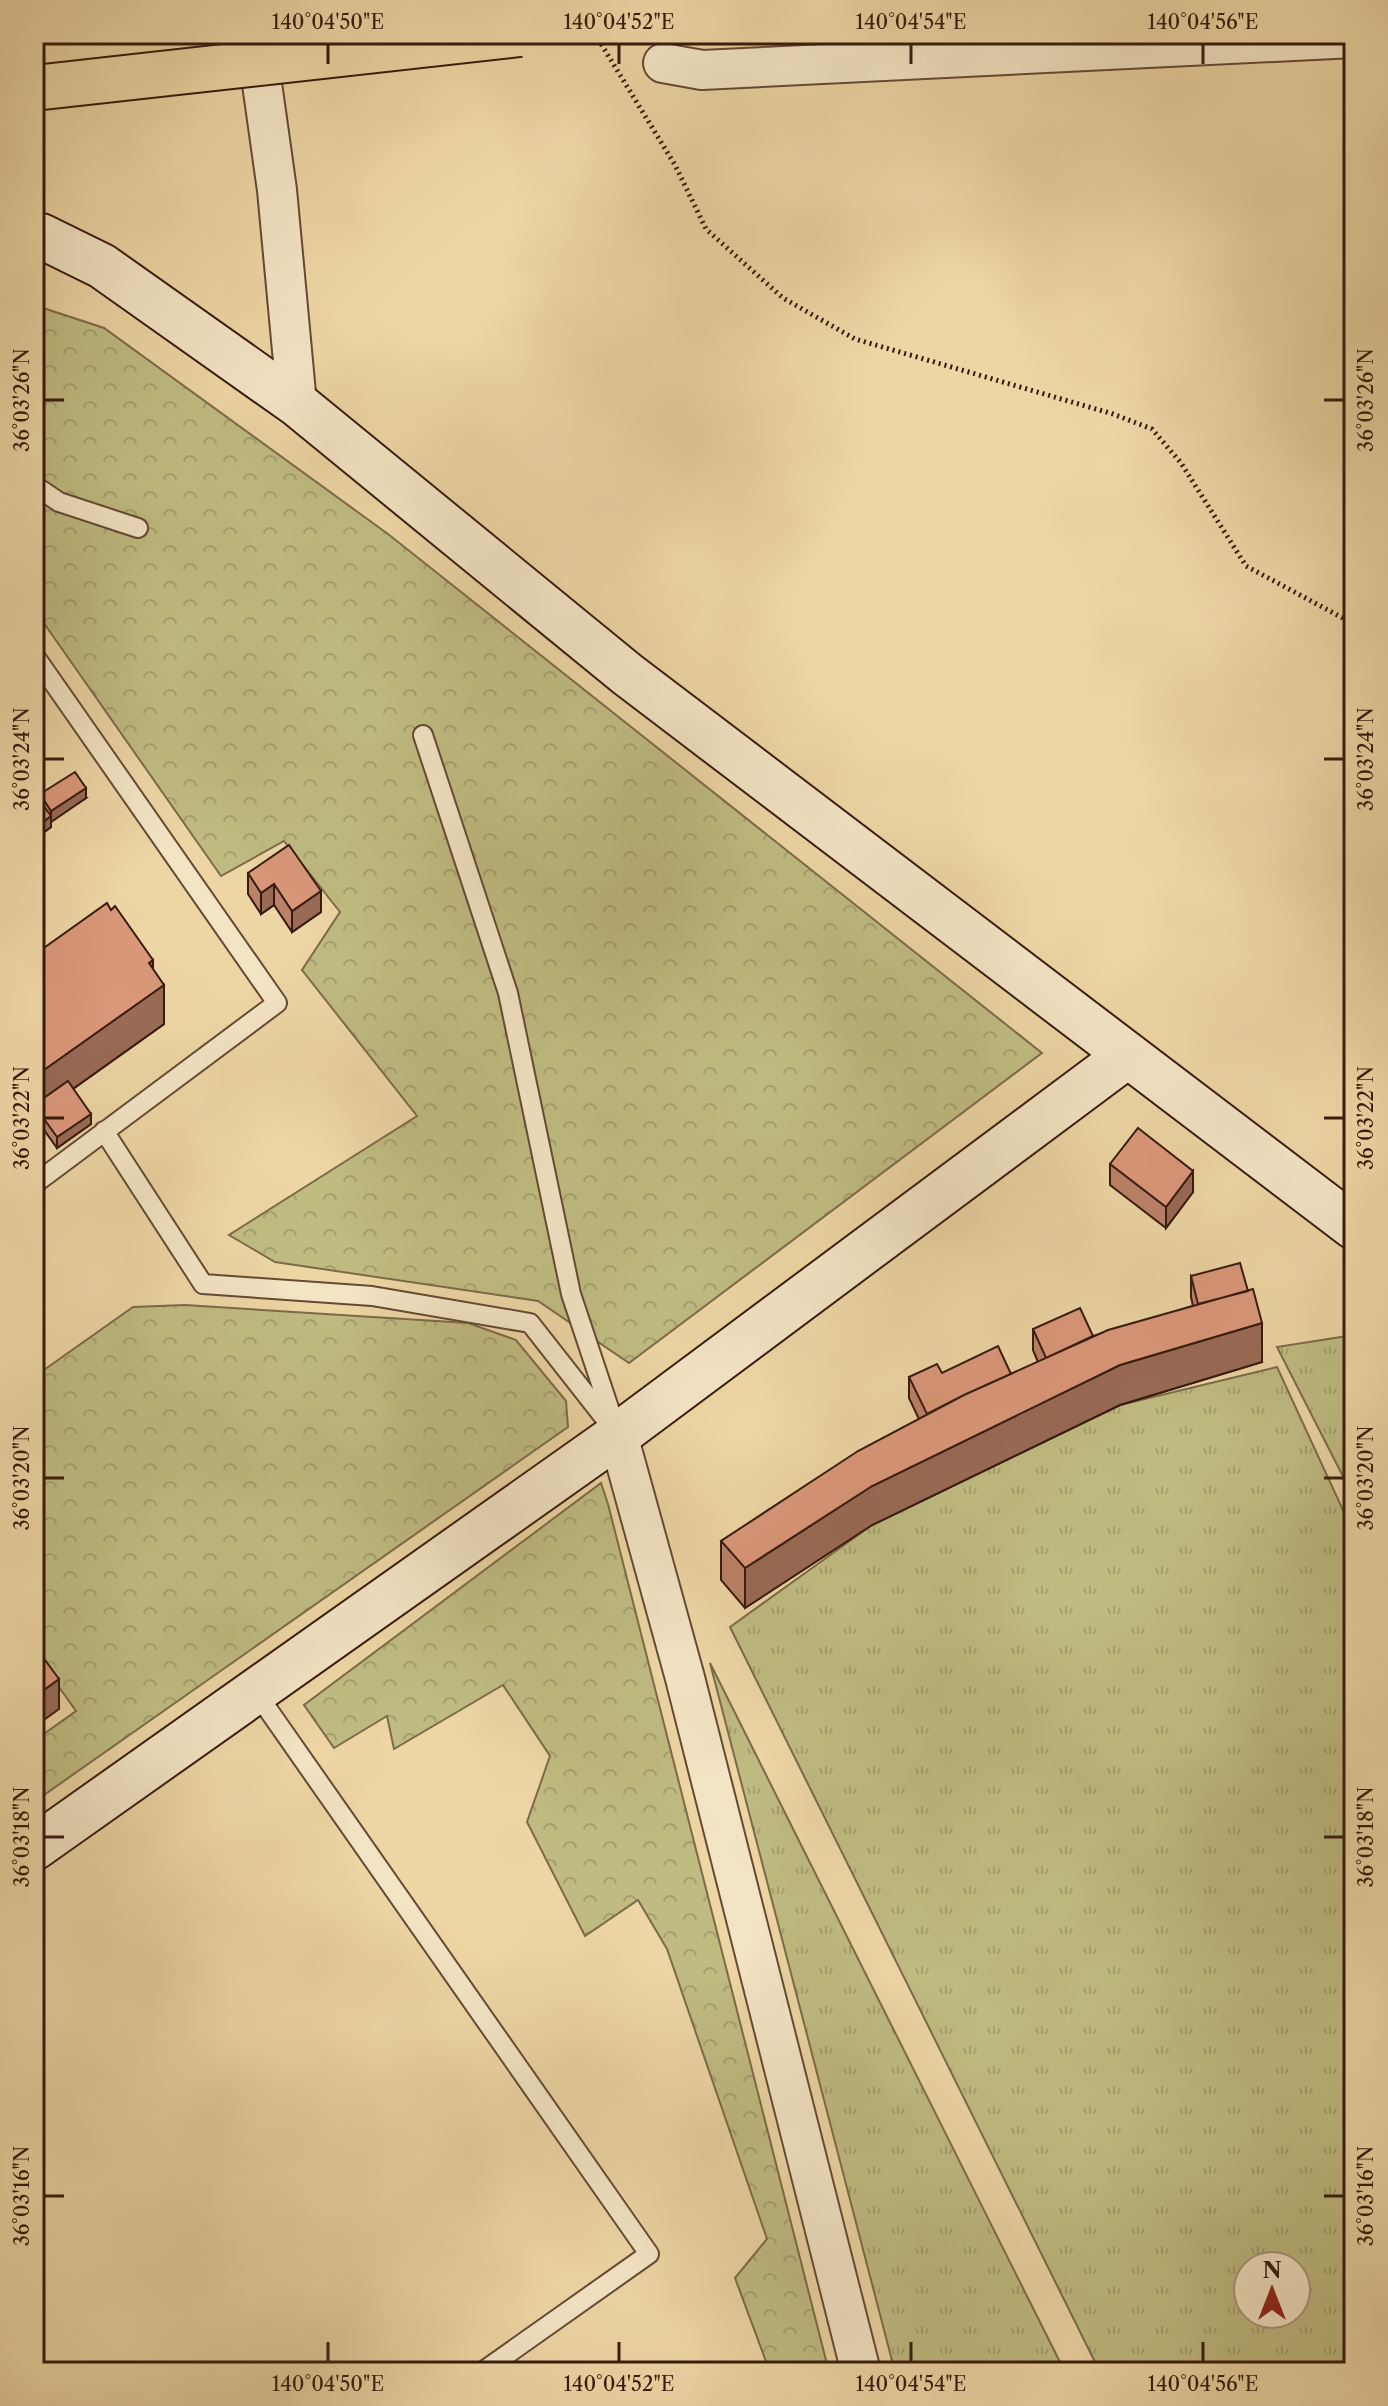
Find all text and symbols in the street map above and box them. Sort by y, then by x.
text: 140°04'50"E [272,10,384,34]
text: 140°04'52"E [563,10,675,34]
text: 140°04'54"E [855,10,967,34]
text: 140°04'56"E [1147,10,1259,34]
text: 36°03'26"N [10,348,34,452]
text: 36°03'26"N [1354,348,1378,452]
text: 36°03'24"N [10,707,34,811]
text: 36°03'24"N [1354,707,1378,811]
text: 36°03'22"N [10,1066,34,1170]
text: 36°03'22"N [1354,1066,1378,1170]
text: 36°03'20"N [10,1425,34,1531]
text: 36°03'20"N [1354,1425,1378,1531]
text: 36°03'18"N [10,1786,34,1888]
text: 36°03'18"N [1354,1786,1378,1888]
text: 36°03'16"N [10,2146,34,2246]
text: 36°03'16"N [1354,2146,1378,2246]
north arrow [1232,2250,1312,2330]
text: N [1262,2257,1282,2284]
text: 140°04'50"E [272,2372,384,2396]
text: 140°04'52"E [563,2372,675,2396]
text: 140°04'54"E [855,2372,967,2396]
text: 140°04'56"E [1147,2372,1259,2396]

